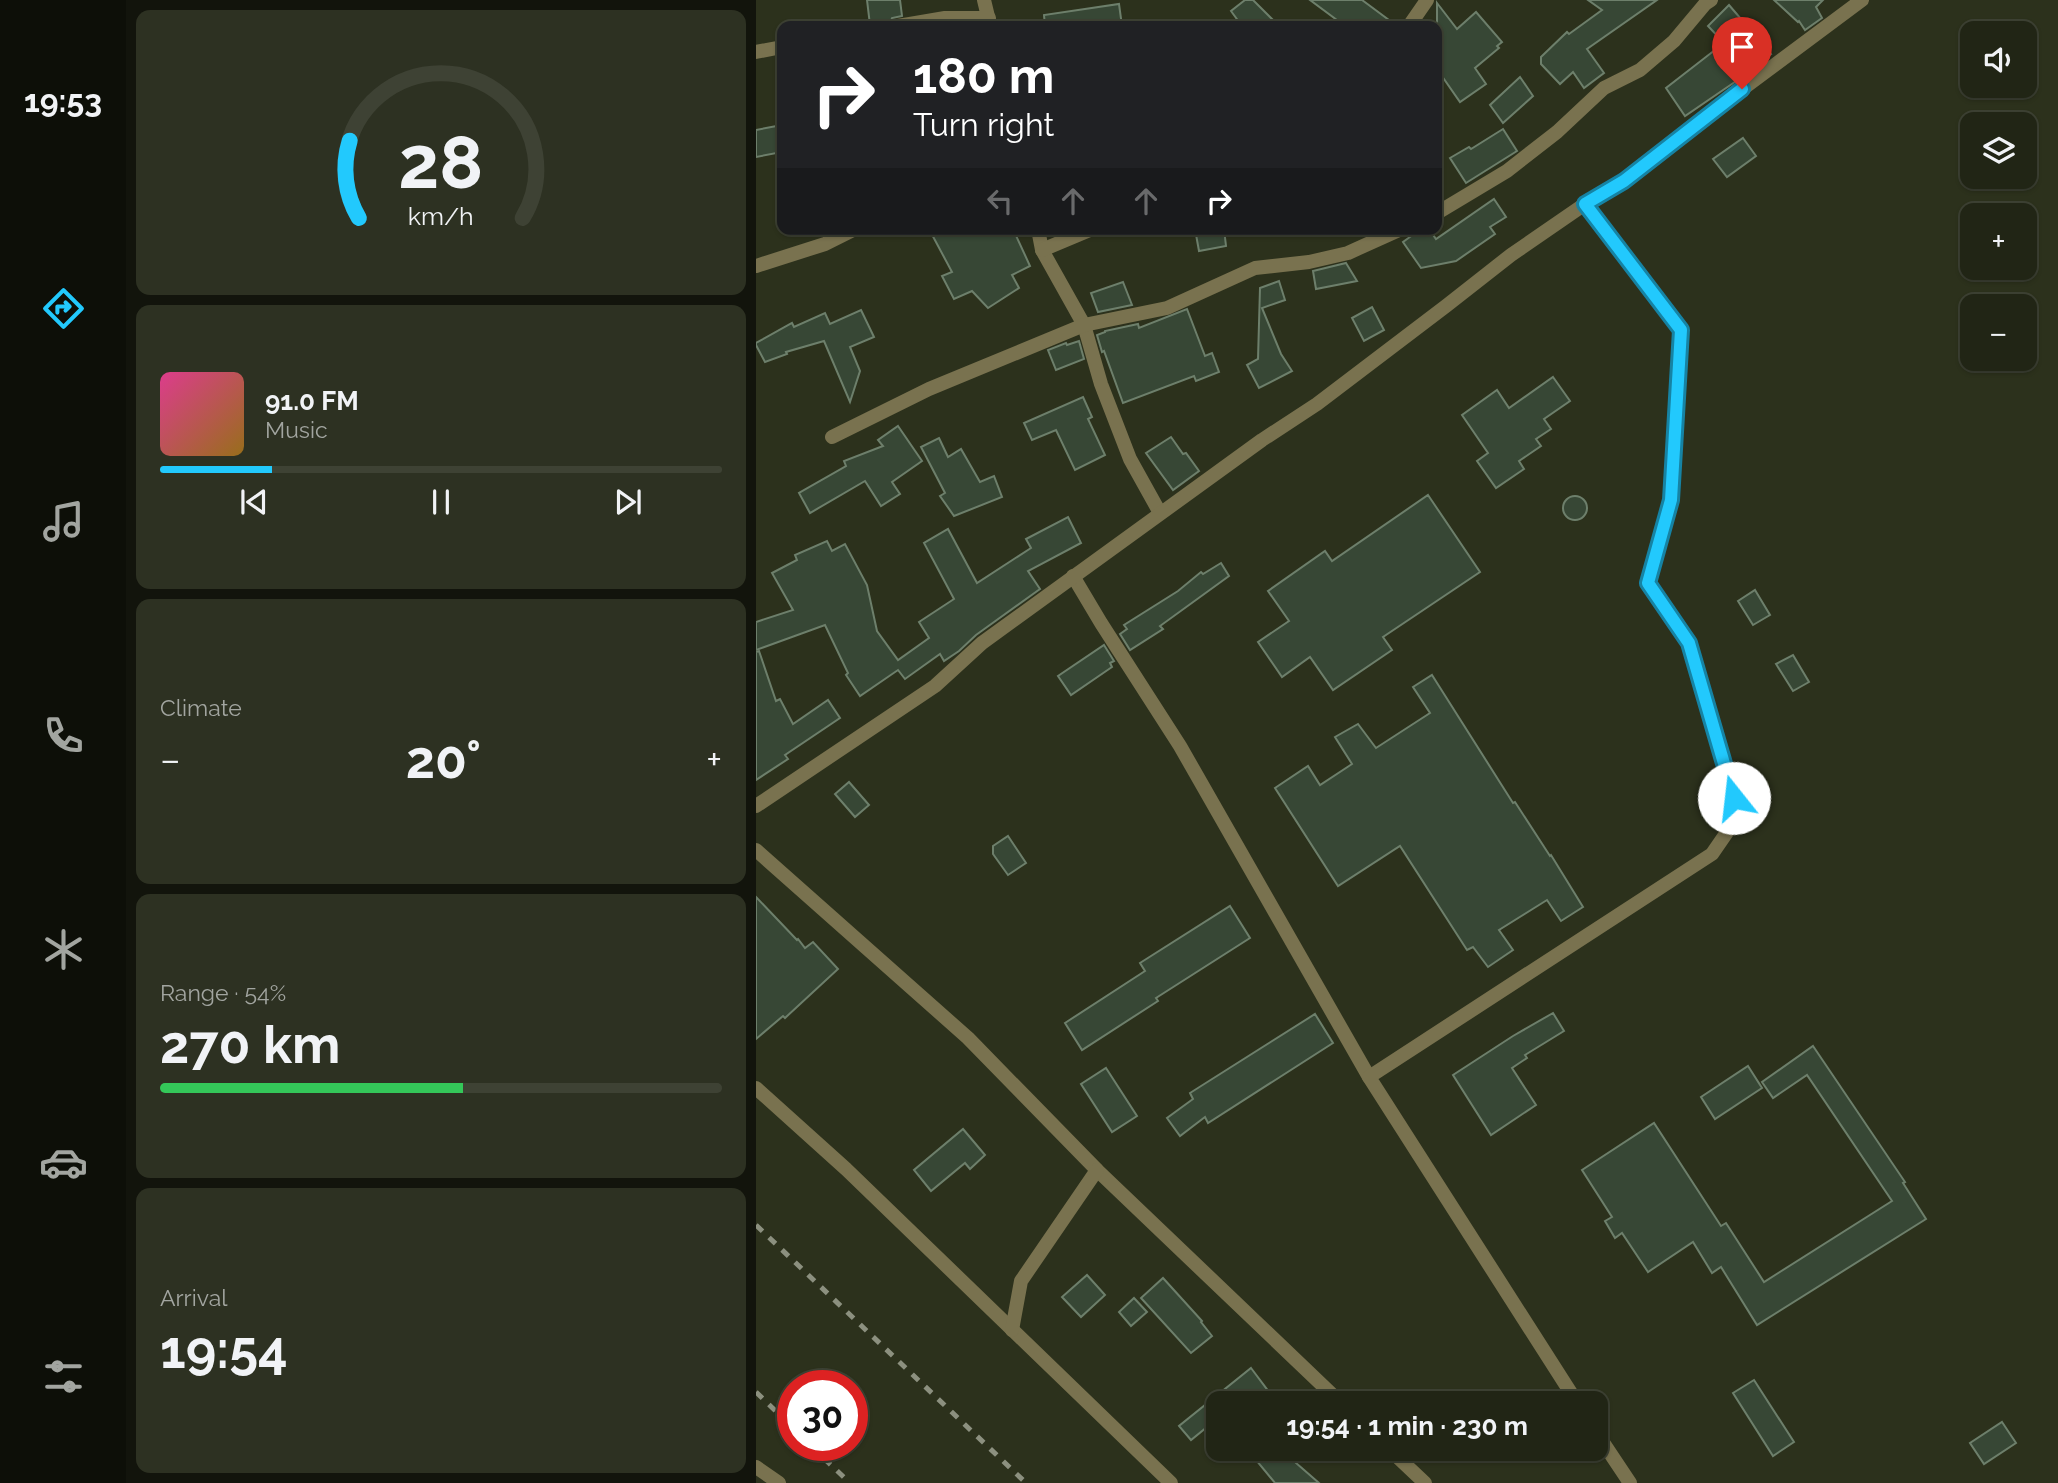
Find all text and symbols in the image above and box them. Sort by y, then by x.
pin [1712,17,1772,89]
map controls [1960,21,2037,371]
button: sound [1960,21,2037,98]
icon: arrive [1723,28,1761,66]
text: 180 m [913,47,1054,104]
icon: right [798,49,889,140]
text: 19:53 [24,82,102,119]
text: Turn right [913,106,1054,143]
button: layers [1960,112,2037,189]
text: 28 [398,121,484,206]
icon: left [981,182,1019,220]
icon: ahead [1054,182,1092,220]
icon: ahead [1127,182,1165,220]
icon: right [1200,182,1238,220]
text: km/h [408,201,474,231]
button: + [1960,203,2037,280]
icon: directions [39,284,88,333]
button: − [1960,294,2037,371]
text: 91.0 FM [265,386,359,416]
text: Music [265,416,328,443]
icon: previous [235,483,273,521]
icon: pause [422,483,460,521]
icon: next [609,483,647,521]
icon: music [39,497,88,546]
text: Climate [160,694,242,721]
icon: phone [39,711,88,760]
text: 20° [406,729,481,790]
text: − [160,737,180,782]
text: + [706,737,722,782]
position arrow [1697,761,1771,835]
icon: climate [39,925,88,974]
text: Range · 54% [160,979,286,1006]
text: 270 km [160,1014,340,1075]
icon: car [39,1138,88,1187]
text: Arrival [160,1284,227,1311]
text: 19:54 [160,1319,288,1380]
icon: filters [39,1352,88,1401]
speed limit sign: 30 [777,1370,868,1461]
text: 19:54 · 1 min · 230 m [1286,1411,1528,1441]

